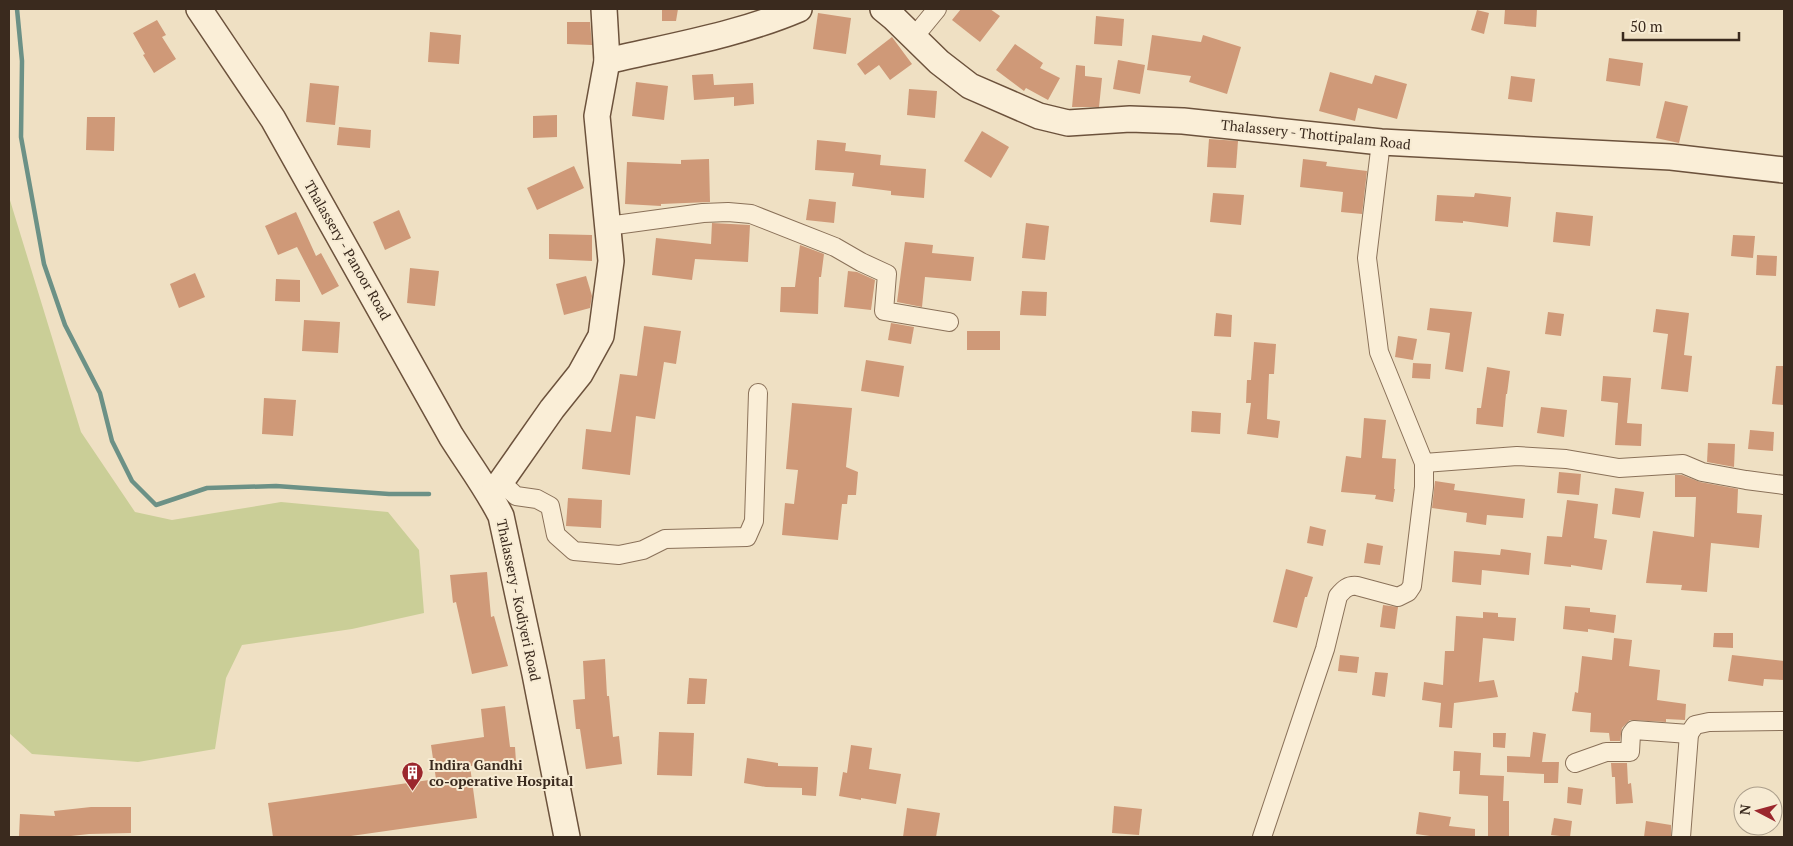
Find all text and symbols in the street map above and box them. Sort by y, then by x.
scale bar [1623,10,1739,42]
text: 50 m [1630,16,1663,36]
street label: Thalassery - Thottipalam Road [1220,115,1412,153]
street label: Thalassery - Panoor Road [300,177,396,323]
street label: Thalassery - Kodiyeri Road [493,517,545,683]
place label: Indira Gandhi co-operative Hospital [429,755,574,790]
building icon: Indira Gandhi co-operative Hospital [401,760,425,791]
north arrow [1733,786,1783,836]
text: N [1735,803,1755,816]

